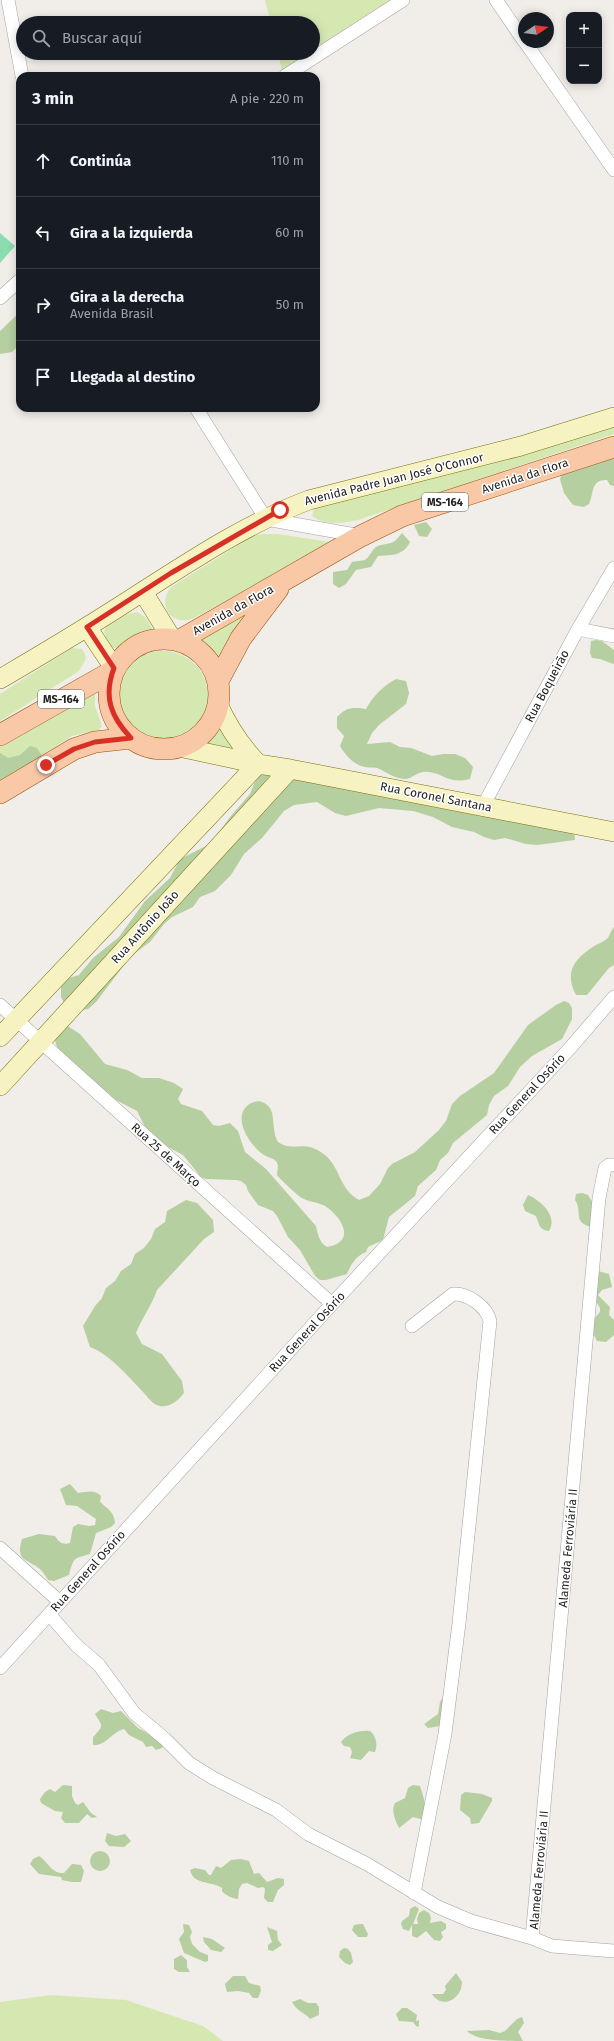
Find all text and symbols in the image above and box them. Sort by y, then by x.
north arrow [518,12,554,48]
map controls [566,12,602,84]
button: + [566,12,602,48]
search box [16,16,320,60]
icon: search [30,27,52,49]
text: Buscar aquí [62,29,142,47]
button: − [566,48,602,84]
text: 3 min [32,88,74,109]
text: A pie · 220 m [230,91,304,106]
icon: ahead [32,150,54,172]
text: Continúa [70,152,131,170]
text: 110 m [271,153,304,168]
icon: left [32,222,54,244]
text: Gira a la izquierda [70,224,193,242]
text: 60 m [275,225,304,240]
text: Gira a la derecha [70,288,184,306]
icon: right [32,294,54,316]
text: 50 m [276,297,304,312]
text: Avenida Brasil [70,306,153,321]
icon: arrive [32,366,54,388]
text: Llegada al destino [70,368,195,386]
street label: Avenida Padre Juan José O'Connor [303,450,485,508]
street label: Avenida da Flora [480,455,570,497]
road number: MS-164 [422,493,468,511]
route start [271,501,289,519]
street label: Avenida da Flora [190,582,276,638]
street label: Rua Boqueirão [522,647,572,725]
road number: MS-164 [38,690,84,708]
route end [37,756,55,774]
street label: Rua Coronel Santana [379,779,493,815]
street label: Rua Antônio João [108,887,182,967]
street label: Rua General Osório [486,1051,568,1137]
street label: Rua 25 de Março [128,1120,204,1190]
street label: Rua General Osório [266,1289,348,1375]
street label: Alameda Ferroviária II [556,1488,580,1608]
street label: Rua General Osório [48,1527,128,1615]
street label: Alameda Ferroviária II [527,1810,551,1930]

